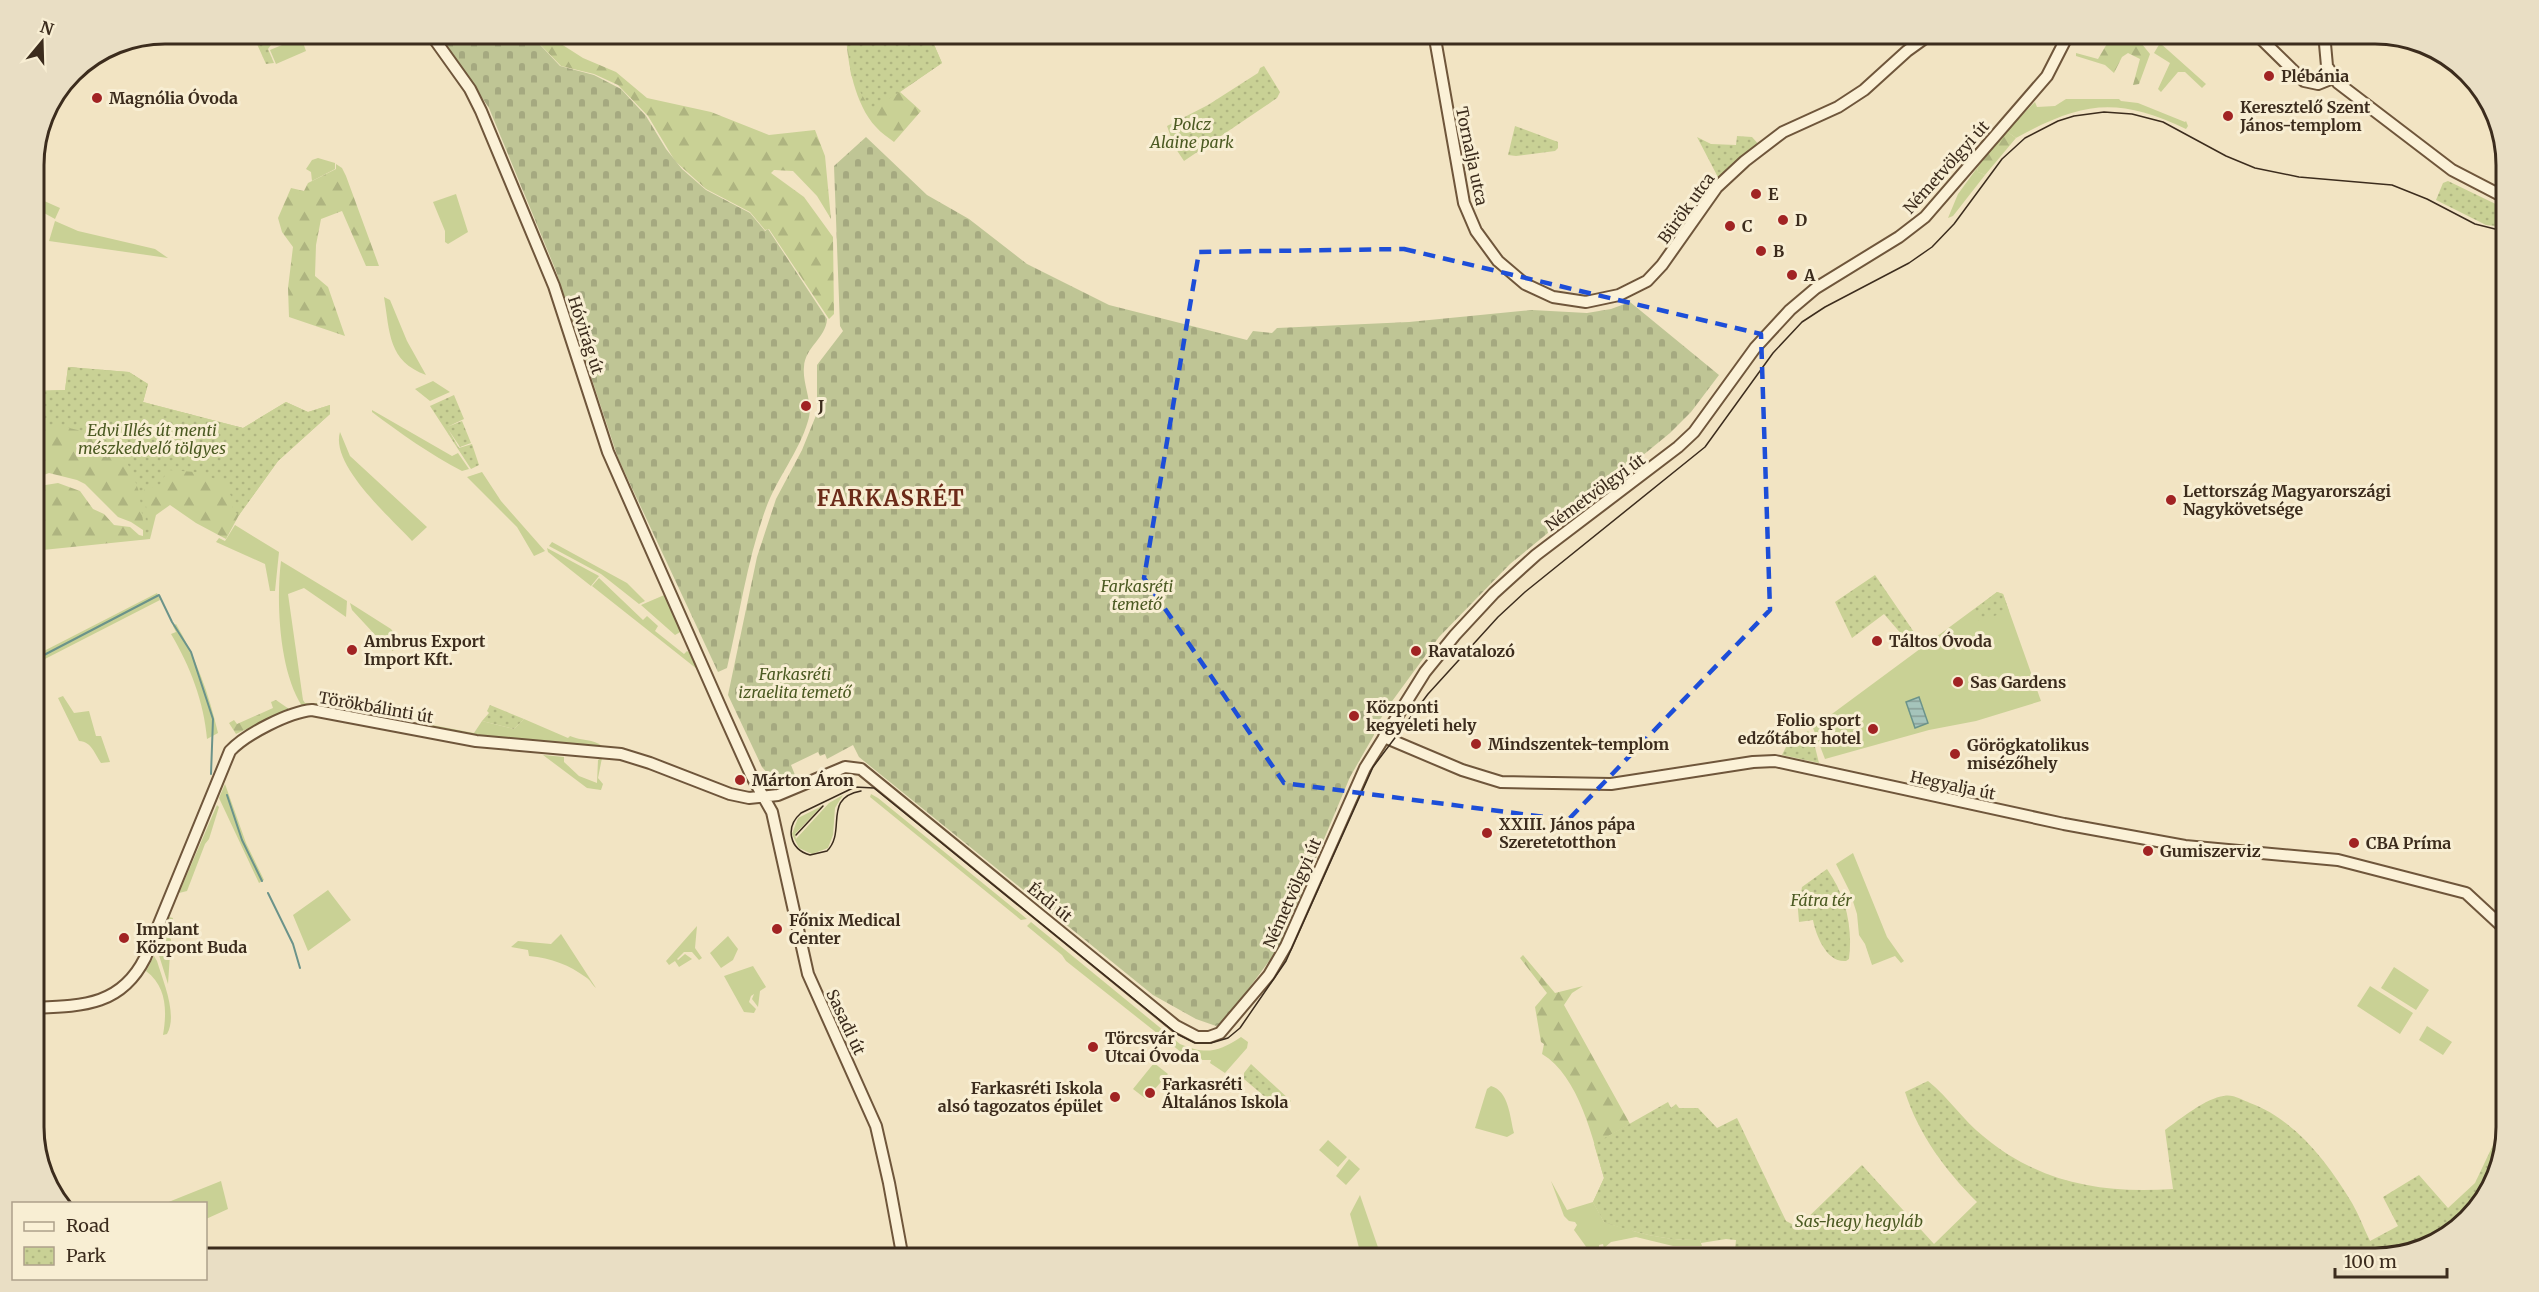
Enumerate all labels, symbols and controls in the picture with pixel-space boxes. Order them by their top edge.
north arrow [12,12,72,72]
text: N [38,16,56,39]
place label: Plébánia [2281,66,2349,86]
marker: Plébánia [2262,69,2276,83]
place label: Magnólia Óvoda [109,88,238,108]
marker: Magnólia Óvoda [90,91,104,105]
place label: Keresztelő Szent János-templom [2239,97,2371,135]
street label: Tornalja utca [1452,105,1492,208]
marker: Keresztelő Szent János-templom [2221,109,2235,123]
park label: Polcz Alaine park [1148,114,1234,152]
street label: Németvölgyi út [1899,116,1994,218]
street label: Bürök utca [1654,168,1719,247]
place label: E [1768,184,1779,204]
marker: E [1749,187,1763,201]
place label: D [1795,210,1807,230]
marker: D [1776,213,1790,227]
place label: C [1742,216,1753,236]
marker: C [1723,219,1737,233]
place label: B [1773,241,1784,261]
marker: B [1754,244,1768,258]
place label: A [1803,265,1816,285]
marker: A [1785,268,1799,282]
street label: Hóvirág út [564,293,608,377]
place label: J [817,396,824,416]
marker: J [799,399,813,413]
park label: Edvi Illés út menti mészkedvelő tölgyes [78,420,226,458]
street label: Németvölgyi út [1541,449,1649,535]
place label: Lettország Magyarországi Nagykövetsége [2183,481,2392,519]
district label: FARKASRÉT [817,483,965,512]
marker: Lettország Magyarországi Nagykövetsége [2164,493,2178,507]
park label: Farkasréti temető [1100,576,1173,614]
place label: Ambrus Export Import Kft. [363,631,486,669]
place label: Táltos Óvoda [1889,631,1992,651]
marker: Táltos Óvoda [1870,634,1884,648]
place label: Ravatalozó [1428,641,1515,661]
marker: Ambrus Export Import Kft. [345,643,359,657]
marker: Ravatalozó [1409,644,1423,658]
park label: Farkasréti izraelita temető [738,664,853,702]
place label: Sas Gardens [1970,672,2066,692]
marker: Sas Gardens [1951,675,1965,689]
street label: Törökbálinti út [317,687,436,727]
place label: Központi kegyeleti hely [1366,697,1477,735]
marker: Központi kegyeleti hely [1347,709,1361,723]
place label: Folio sport edzőtábor hotel [1738,710,1862,748]
marker: Folio sport edzőtábor hotel [1866,722,1880,736]
place label: Mindszentek-templom [1488,734,1669,754]
place label: Görögkatolikus misézőhely [1967,735,2089,773]
marker: Mindszentek-templom [1469,737,1483,751]
marker: Görögkatolikus misézőhely [1948,747,1962,761]
street label: Hegyalja út [1908,766,1998,804]
place label: Márton Áron [752,770,854,790]
marker: Márton Áron [733,773,747,787]
place label: XXIII. János pápa Szeretetotthon [1499,814,1635,852]
marker: XXIII. János pápa Szeretetotthon [1480,826,1494,840]
place label: CBA Príma [2366,833,2451,853]
street label: Németvölgyi út [1259,834,1326,951]
marker: CBA Príma [2347,836,2361,850]
place label: Gumiszerviz [2160,841,2261,861]
marker: Gumiszerviz [2141,844,2155,858]
street label: Érdi út [1024,878,1077,926]
park label: Fátra tér [1789,890,1852,910]
place label: Főnix Medical Center [789,910,901,948]
place label: Implant Központ Buda [136,919,247,957]
marker: Főnix Medical Center [770,922,784,936]
marker: Implant Központ Buda [117,931,131,945]
street label: Sasadi út [822,986,870,1059]
place label: Törcsvár Utcai Óvoda [1105,1028,1199,1066]
marker: Törcsvár Utcai Óvoda [1086,1040,1100,1054]
place label: Farkasréti Általános Iskola [1161,1074,1288,1112]
place label: Farkasréti Iskola alsó tagozatos épület [938,1078,1104,1116]
marker: Farkasréti Általános Iskola [1143,1086,1157,1100]
marker: Farkasréti Iskola alsó tagozatos épület [1108,1090,1122,1104]
legend [12,1202,207,1280]
park label: Sas-hegy hegyláb [1795,1211,1923,1231]
text: Road [66,1214,110,1237]
scale bar [2335,1241,2448,1279]
text: Park [66,1244,107,1267]
text: 100 m [2344,1250,2397,1273]

